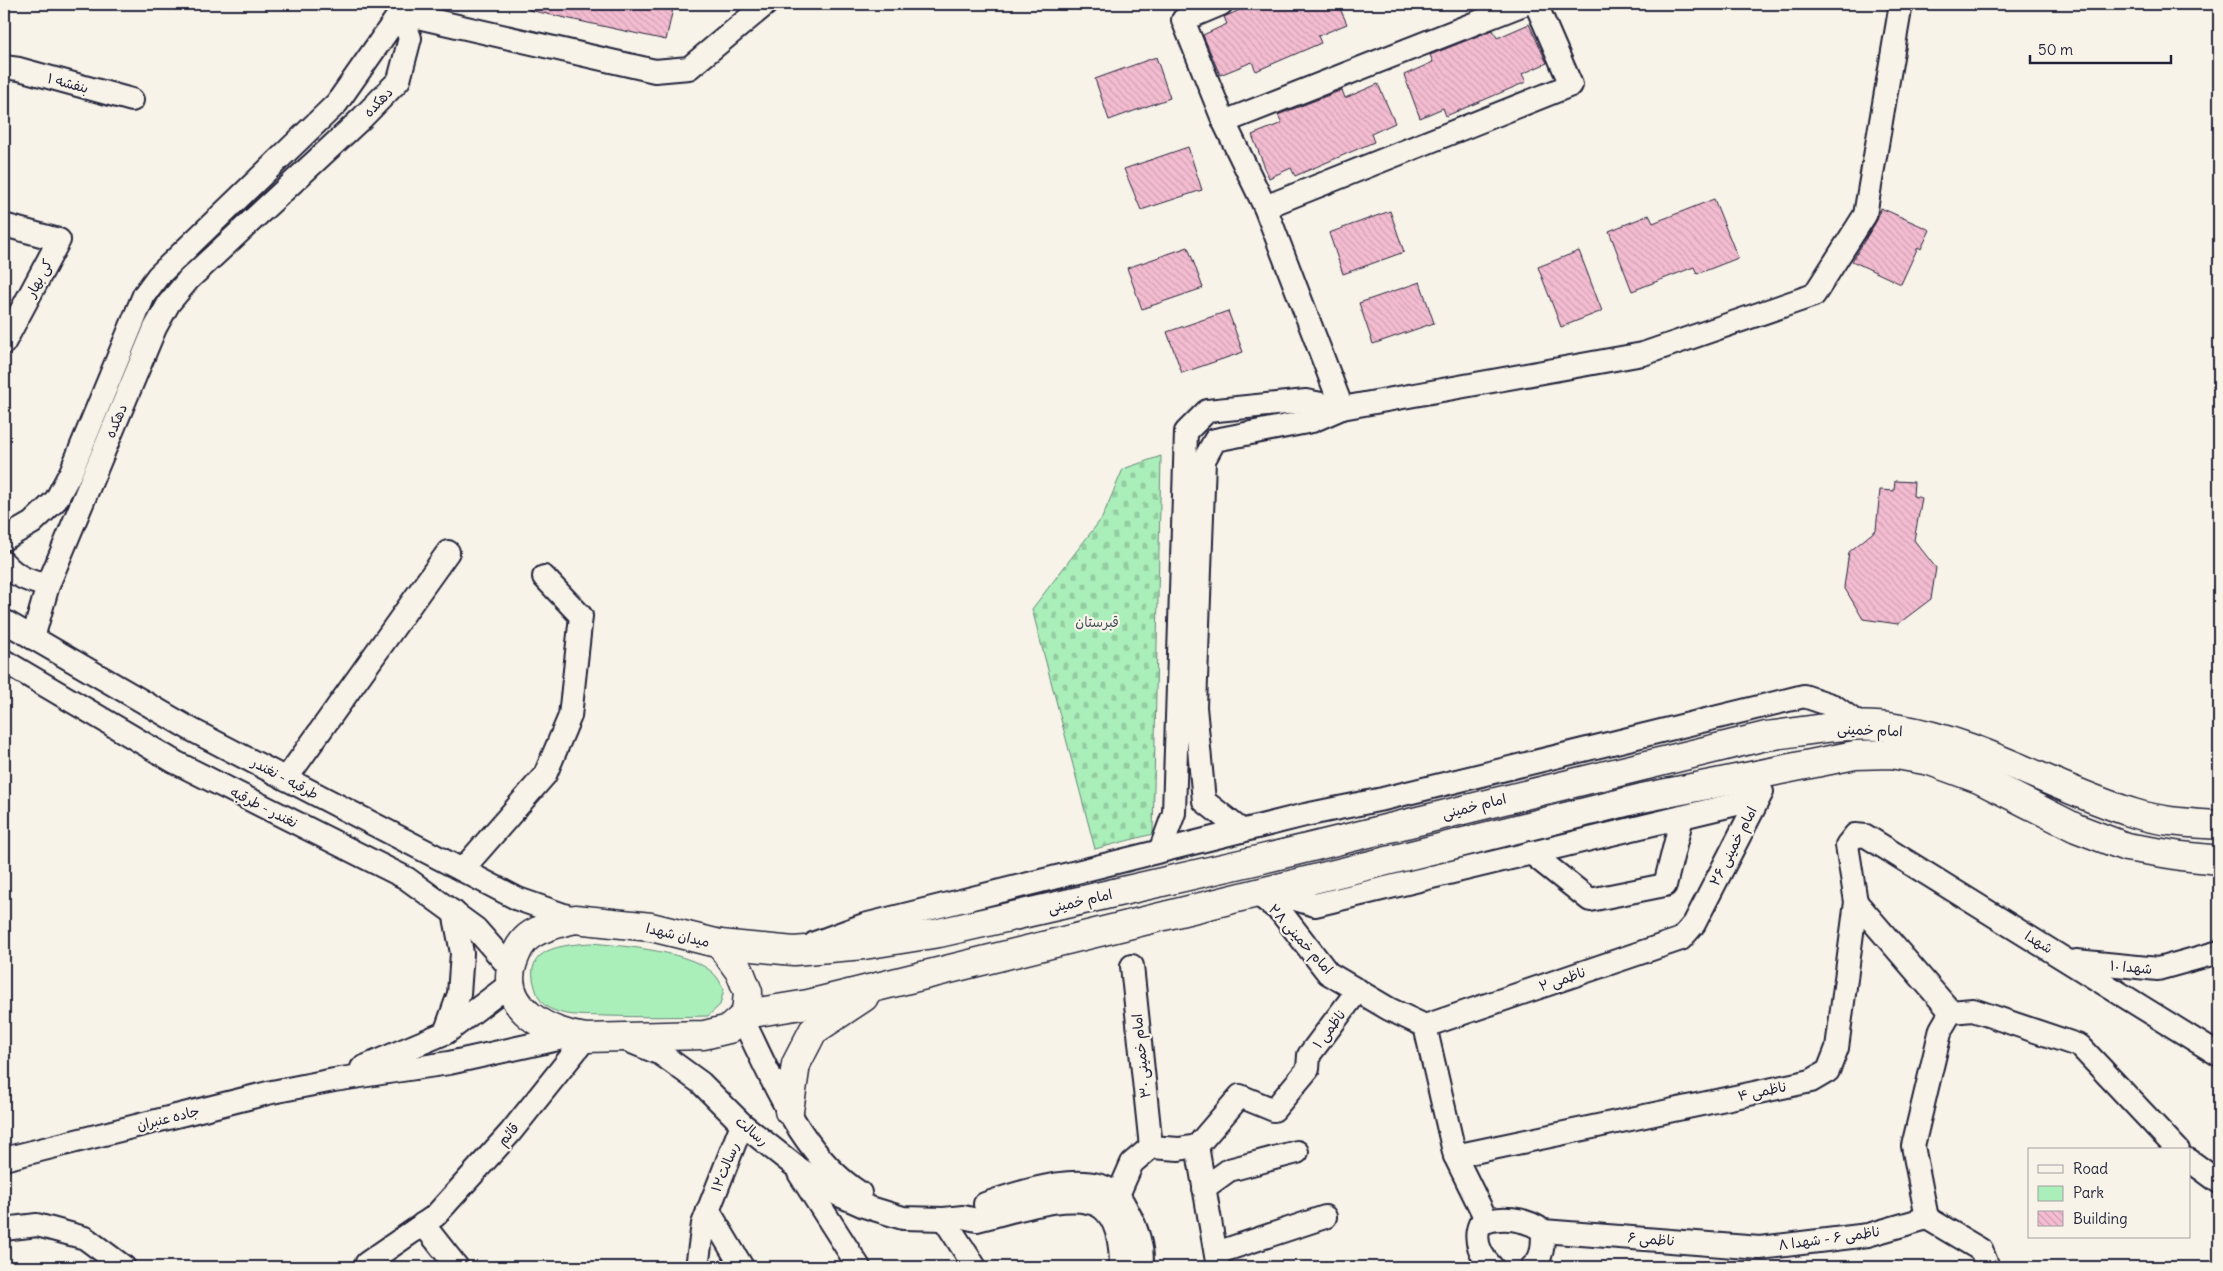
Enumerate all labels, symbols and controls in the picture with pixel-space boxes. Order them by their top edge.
scale bar [2030,32,2172,64]
text: 50 m [2038,40,2073,59]
street label: بنفشه ۱ [45,69,91,97]
street label: دهکده [359,83,397,121]
street label: کی بهار [21,256,56,301]
street label: دهکده [101,401,131,441]
park label: قبرستان [1075,613,1119,631]
street label: امام خمینی [1837,720,1903,742]
street label: طرقبه - نغندر [247,752,322,803]
street label: نغندر - طرقبه [227,782,301,832]
street label: امام خمینی [1440,789,1508,825]
street label: امام خمینی ۲۶ [1705,803,1762,890]
street label: امام خمینی [1046,885,1114,919]
street label: امام خمینی ۲۸ [1263,900,1337,979]
street label: میدان شهدا [644,919,712,951]
street label: شهدا [2022,927,2056,957]
street label: شهدا ۱۰ [2109,956,2153,978]
street label: ناظمی ۲ [1536,963,1588,995]
street label: ناظمی ۱ [1309,1006,1349,1052]
street label: امام خمینی ۳۰ [1128,1013,1156,1099]
street label: ناظمی ۴ [1736,1077,1788,1105]
street label: جاده عنبران [135,1102,201,1134]
street label: رسالت [732,1112,772,1150]
street label: قائم [493,1119,524,1150]
street label: رسالت۱۲ [707,1139,743,1195]
legend [2028,1148,2190,1238]
text: Road [2073,1159,2108,1178]
text: Park [2073,1183,2104,1202]
text: Building [2073,1209,2128,1228]
street label: ناظمی ۶ - شهدا ۸ [1777,1222,1881,1254]
street label: ناظمی ۶ [1627,1228,1675,1250]

